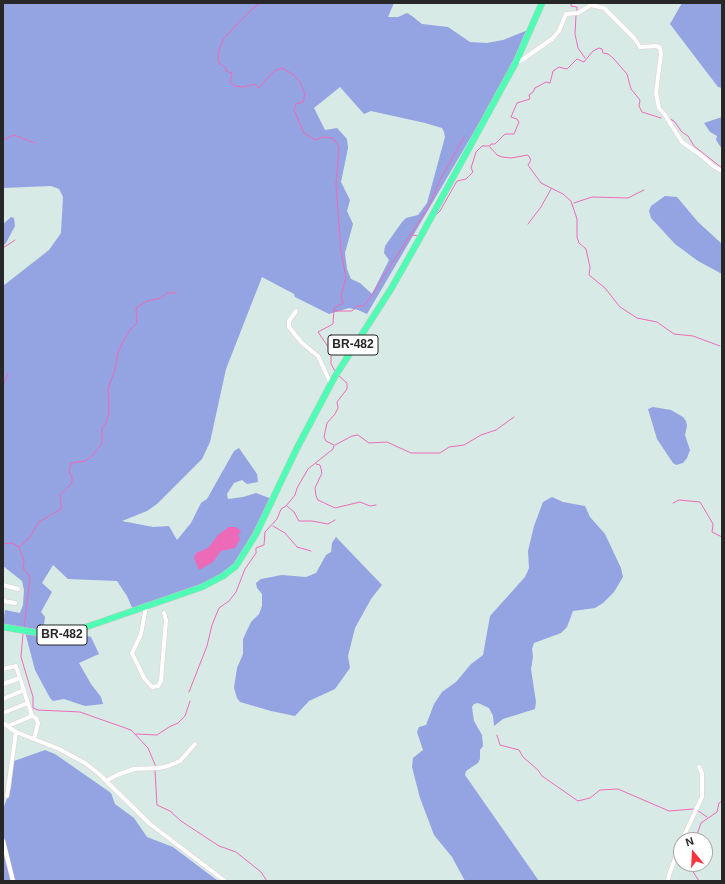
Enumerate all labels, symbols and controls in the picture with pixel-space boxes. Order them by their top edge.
road number: BR-482 [328,335,378,355]
road number: BR-482 [37,625,87,645]
north arrow [673,832,713,872]
text: N [684,835,695,848]

